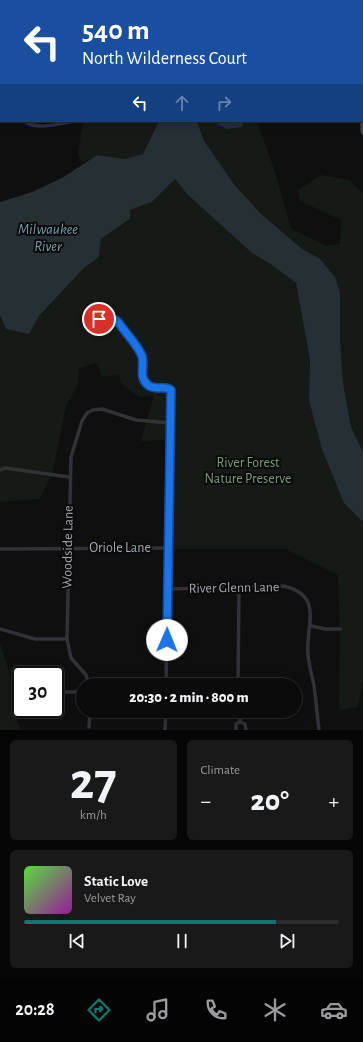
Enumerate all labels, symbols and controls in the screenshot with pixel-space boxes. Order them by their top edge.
icon: left [16,16,68,68]
text: 540 m [82,17,150,45]
text: North Wilderness Court [82,50,247,68]
icon: left [129,92,151,114]
icon: ahead [171,92,193,114]
icon: right [213,92,235,114]
water label: Milwaukee River [18,222,78,254]
pin [82,302,116,336]
icon: arrive [88,308,110,330]
park label: River Forest Nature Preserve [204,456,292,486]
street label: Woodside Lane [60,505,76,589]
street label: Oriole Lane [89,541,151,555]
street label: River Glenn Lane [188,580,280,596]
position arrow [146,619,188,661]
speed limit sign: 30 [12,666,64,718]
text: 20:30 · 2 min · 800 m [129,690,249,705]
text: 27 [70,756,117,808]
text: Climate [201,764,240,777]
text: 20° [250,786,289,816]
text: − [201,790,211,812]
text: + [328,790,339,812]
text: km/h [80,809,107,822]
text: Static Love [84,874,148,889]
text: Velvet Ray [84,892,136,905]
icon: previous [66,930,88,952]
icon: pause [171,930,193,952]
icon: next [276,930,298,952]
icon: directions [85,996,113,1024]
icon: music [144,996,172,1024]
icon: phone [202,996,230,1024]
icon: climate [261,996,289,1024]
icon: car [320,996,348,1024]
text: 20:28 [15,1001,55,1019]

